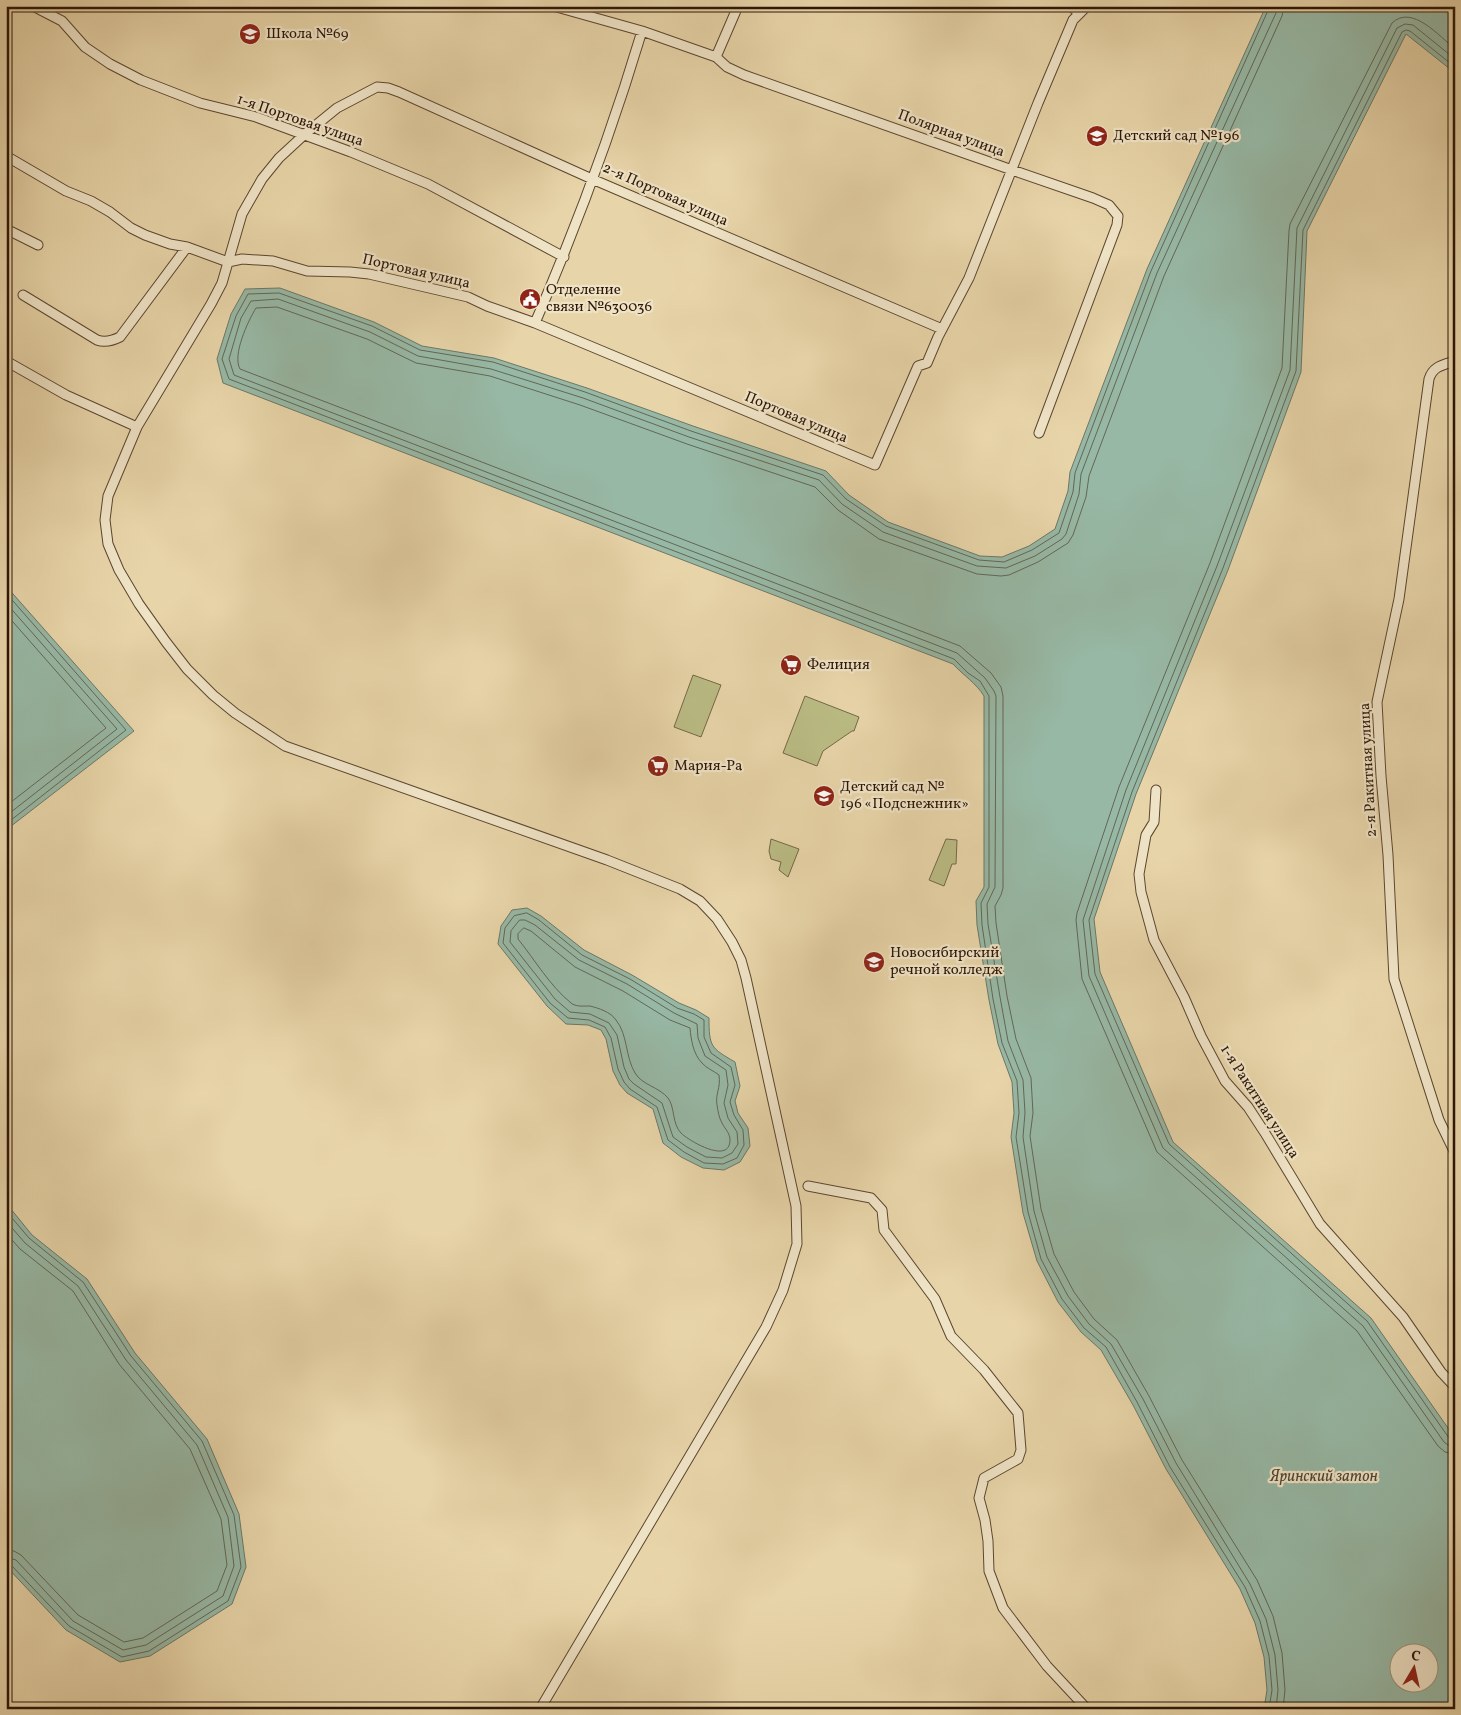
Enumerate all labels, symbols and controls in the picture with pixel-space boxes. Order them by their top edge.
school or university icon: Школа №69 [238,22,262,46]
place label: Школа №69 [266,24,349,45]
street label: 1-я Портовая улица [234,89,366,153]
street label: Полярная улица [895,105,1007,163]
school or university icon: Детский сад №196 [1085,124,1109,148]
place label: Детский сад №196 [1113,126,1239,147]
street label: 2-я Портовая улица [599,158,731,232]
street label: Портовая улица [360,249,472,295]
place label: Отделение связи №630036 [546,280,652,318]
public building icon: Отделение связи №630036 [518,287,542,311]
street label: Портовая улица [741,387,851,449]
supermarket icon: Фелиция [779,653,803,677]
place label: Фелиция [807,655,870,676]
street label: 2-я Ракитная улица [1355,702,1383,838]
supermarket icon: Мария-Ра [646,754,670,778]
place label: Мария-Ра [674,756,743,777]
place label: Детский сад № 196 «Подснежник» [840,777,969,815]
school or university icon: Детский сад № 196 «Подснежник» [812,784,836,808]
place label: Новосибирский речной колледж [890,943,1003,981]
school or university icon: Новосибирский речной колледж [862,950,886,974]
street label: 1-я Ракитная улица [1214,1041,1304,1163]
water label: Яринский затон [1269,1466,1378,1488]
north arrow [1388,1642,1438,1692]
text: С [1410,1647,1422,1667]

